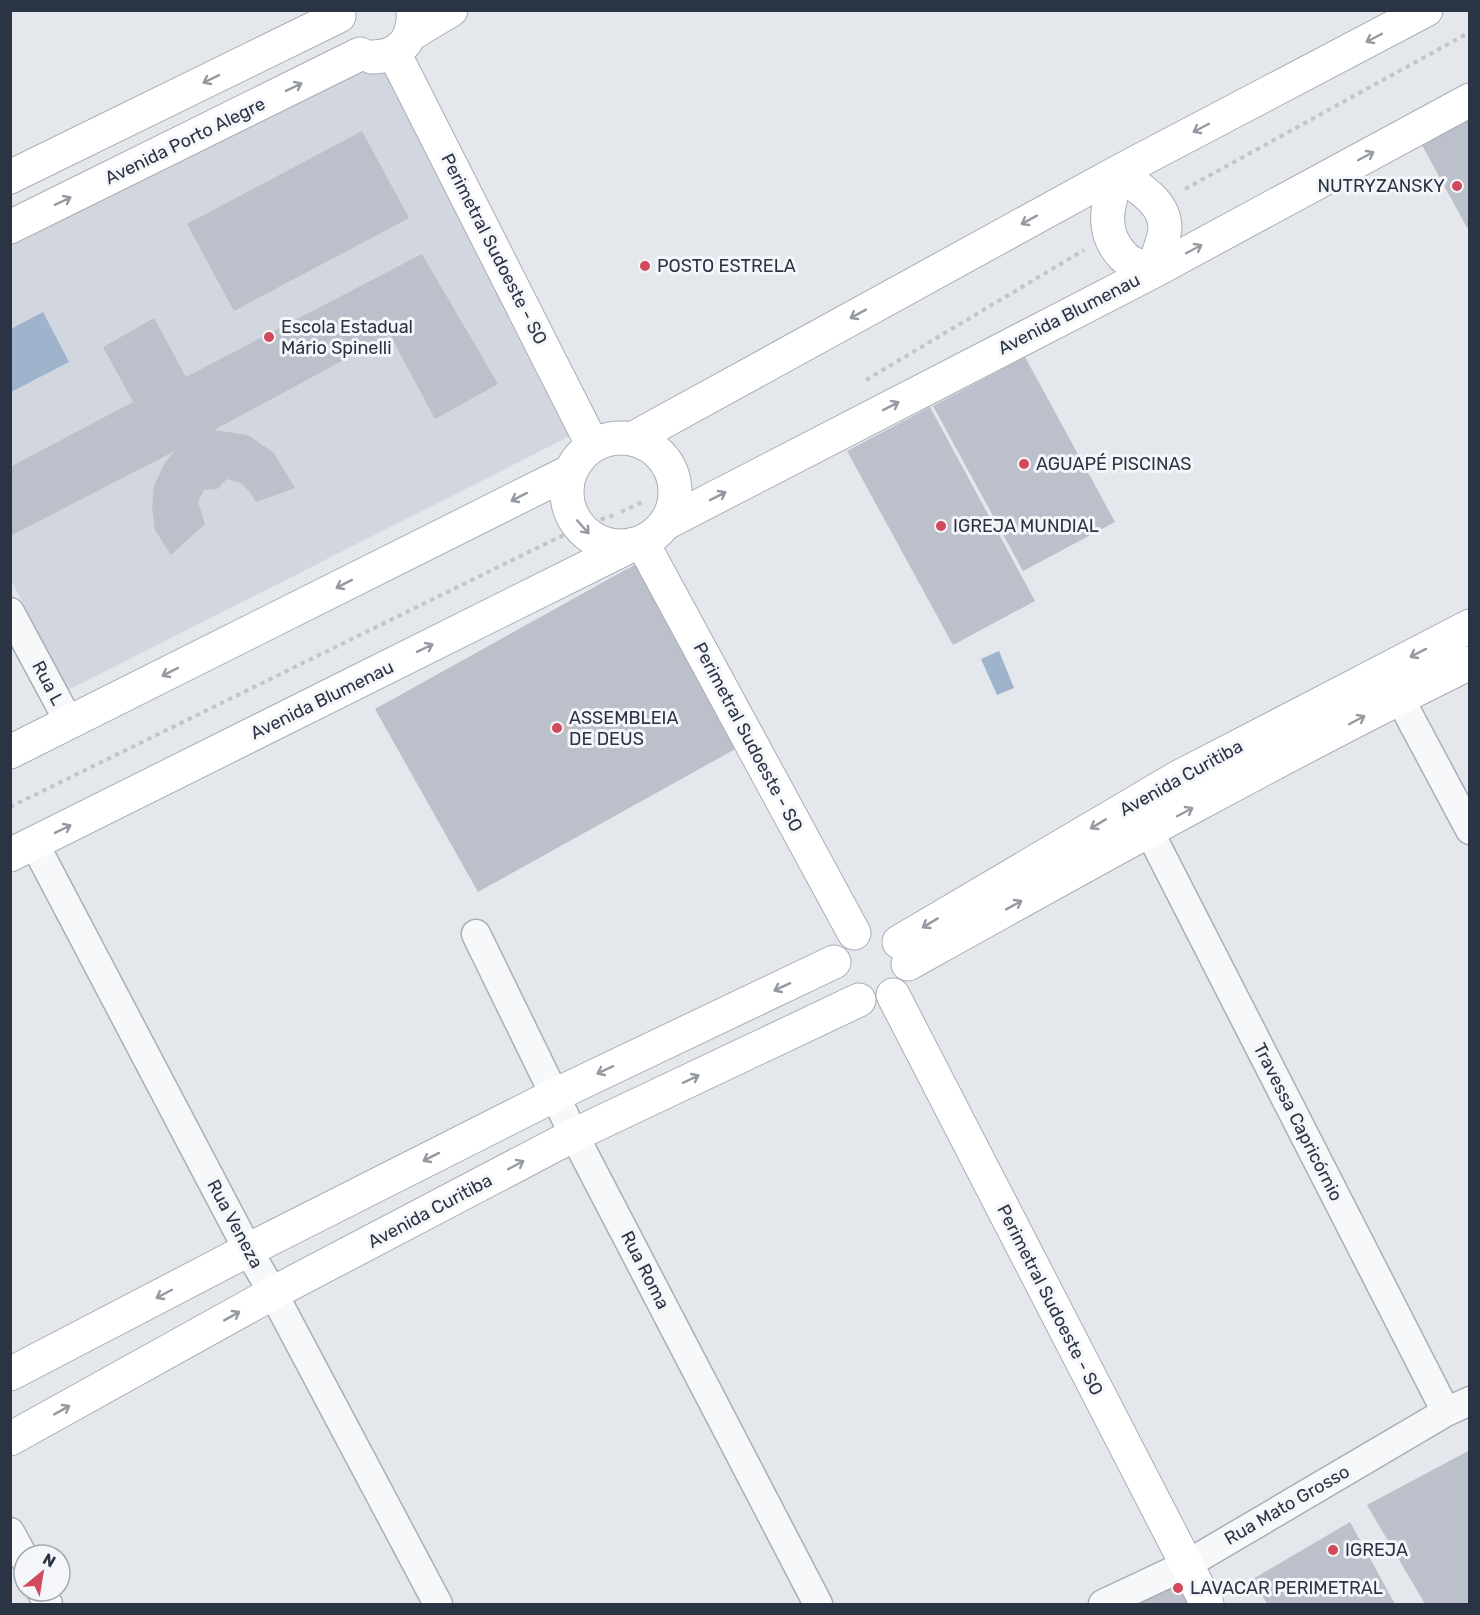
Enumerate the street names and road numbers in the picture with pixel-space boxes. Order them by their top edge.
street label: Avenida Porto Alegre [101,93,269,189]
street label: Perimetral Sudoeste - SO [436,150,552,348]
street label: Avenida Blumenau [994,269,1144,359]
street label: Perimetral Sudoeste - SO [689,638,807,836]
street label: Avenida Blumenau [247,656,397,744]
street label: Rua L [27,657,69,709]
street label: Avenida Curitiba [1115,735,1247,821]
street label: Travessa Capricórnio [1249,1039,1347,1205]
street label: Avenida Curitiba [364,1169,496,1253]
street label: Rua Veneza [202,1176,268,1272]
street label: Perimetral Sudoeste - SO [992,1201,1108,1399]
street label: Rua Roma [616,1227,674,1313]
street label: Rua Mato Grosso [1221,1460,1353,1550]

